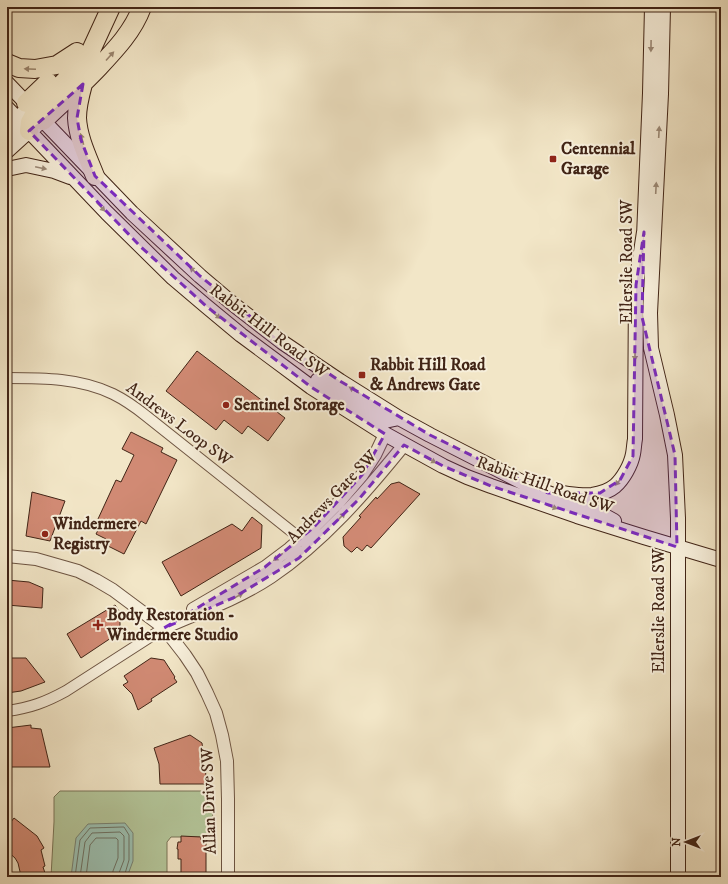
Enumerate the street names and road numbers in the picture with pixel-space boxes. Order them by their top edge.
street label: Ellerslie Road SW [616,199,638,324]
street label: Rabbit Hill Road SW [205,279,333,383]
street label: Andrews Loop SW [122,377,237,471]
street label: Andrews Gate SW [282,445,382,548]
street label: Rabbit Hill Road SW [473,451,617,519]
street label: Ellerslie Road SW [648,548,670,673]
street label: Allan Drive SW [196,747,222,855]

